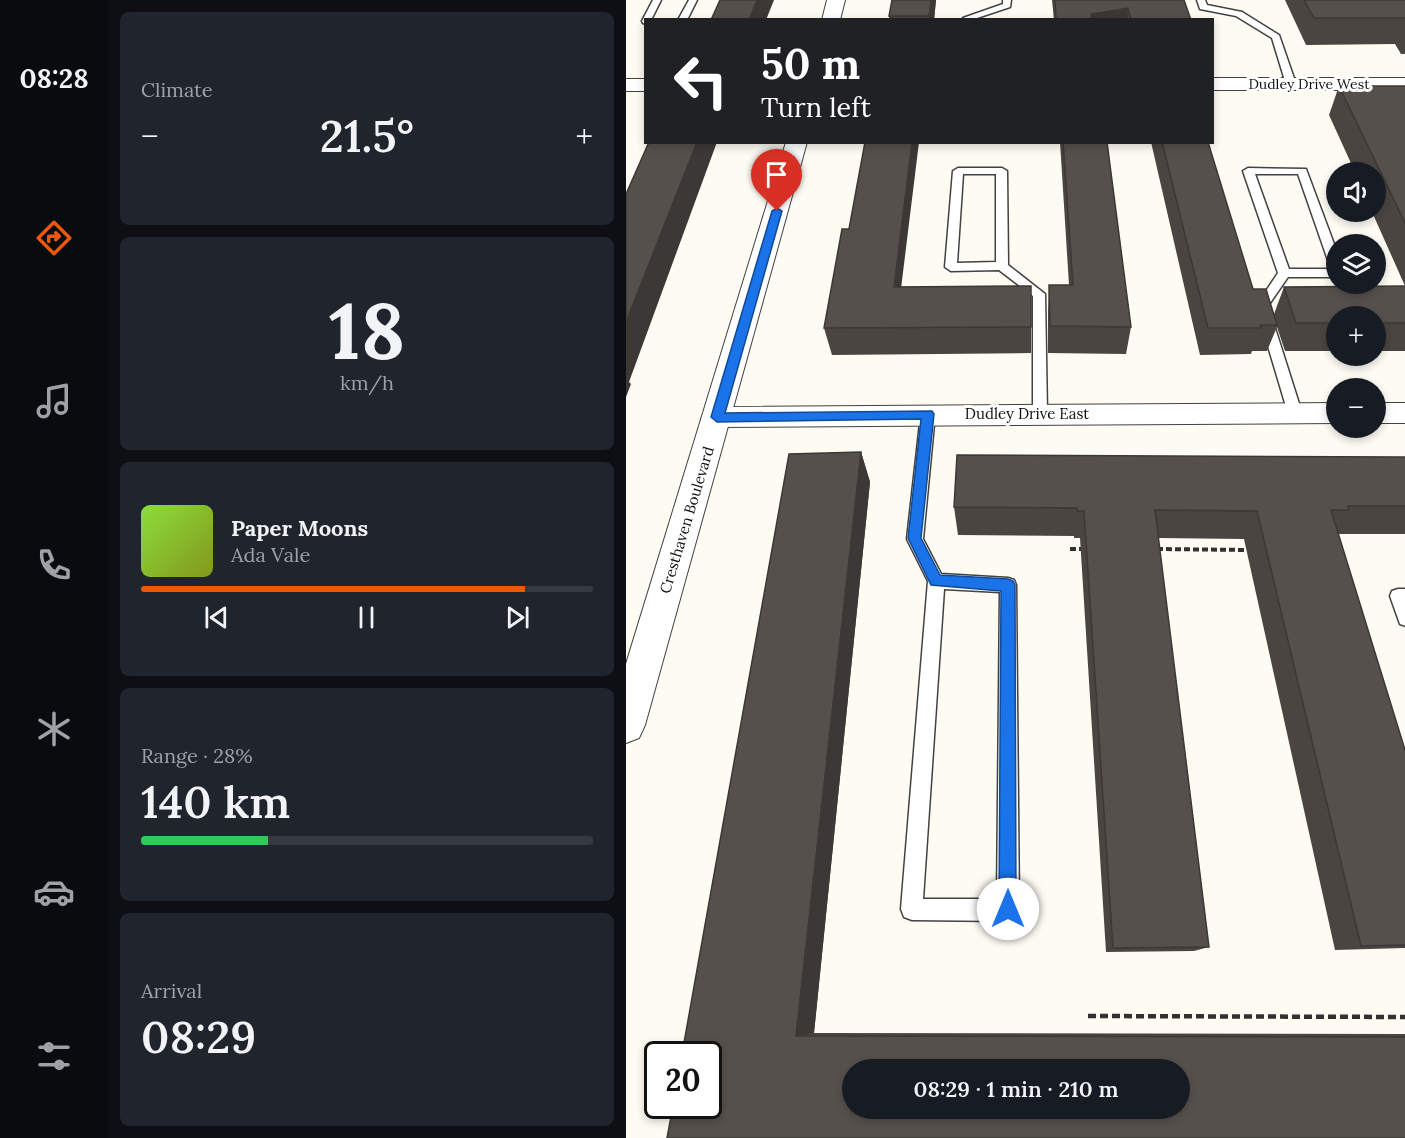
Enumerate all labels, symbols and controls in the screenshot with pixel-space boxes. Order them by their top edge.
text: 50 m [761,37,860,91]
icon: left [662,42,740,120]
text: 08:28 [19,61,89,95]
street label: Dudley Drive West [1248,75,1370,93]
text: Climate [141,77,213,102]
text: Turn left [761,90,871,124]
text: 21.5° [320,107,414,164]
text: − [141,115,159,157]
text: + [576,115,593,157]
pin [751,149,802,211]
icon: arrive [760,158,793,191]
map controls [1326,162,1386,438]
button: sound [1326,162,1386,222]
icon: directions [33,217,75,259]
button: layers [1326,234,1386,294]
text: 18 [329,281,405,380]
button: + [1326,306,1386,366]
text: km/h [340,370,394,395]
button: − [1326,378,1386,438]
icon: music [33,380,75,422]
street label: Dudley Drive East [965,404,1089,423]
street label: Cresthaven Boulevard [655,444,718,596]
text: Paper Moons [231,514,368,542]
text: Ada Vale [231,542,310,567]
icon: phone [33,544,75,586]
icon: previous [200,601,233,634]
icon: pause [350,601,383,634]
icon: next [501,601,534,634]
icon: climate [33,708,75,750]
text: Range · 28% [141,743,253,768]
text: 140 km [141,773,290,830]
icon: car [33,871,75,913]
position arrow [976,877,1040,941]
text: Arrival [141,978,202,1003]
text: 08:29 [141,1008,256,1065]
icon: filters [33,1035,75,1077]
speed limit sign: 20 [644,1041,722,1119]
text: 08:29 · 1 min · 210 m [914,1075,1119,1103]

